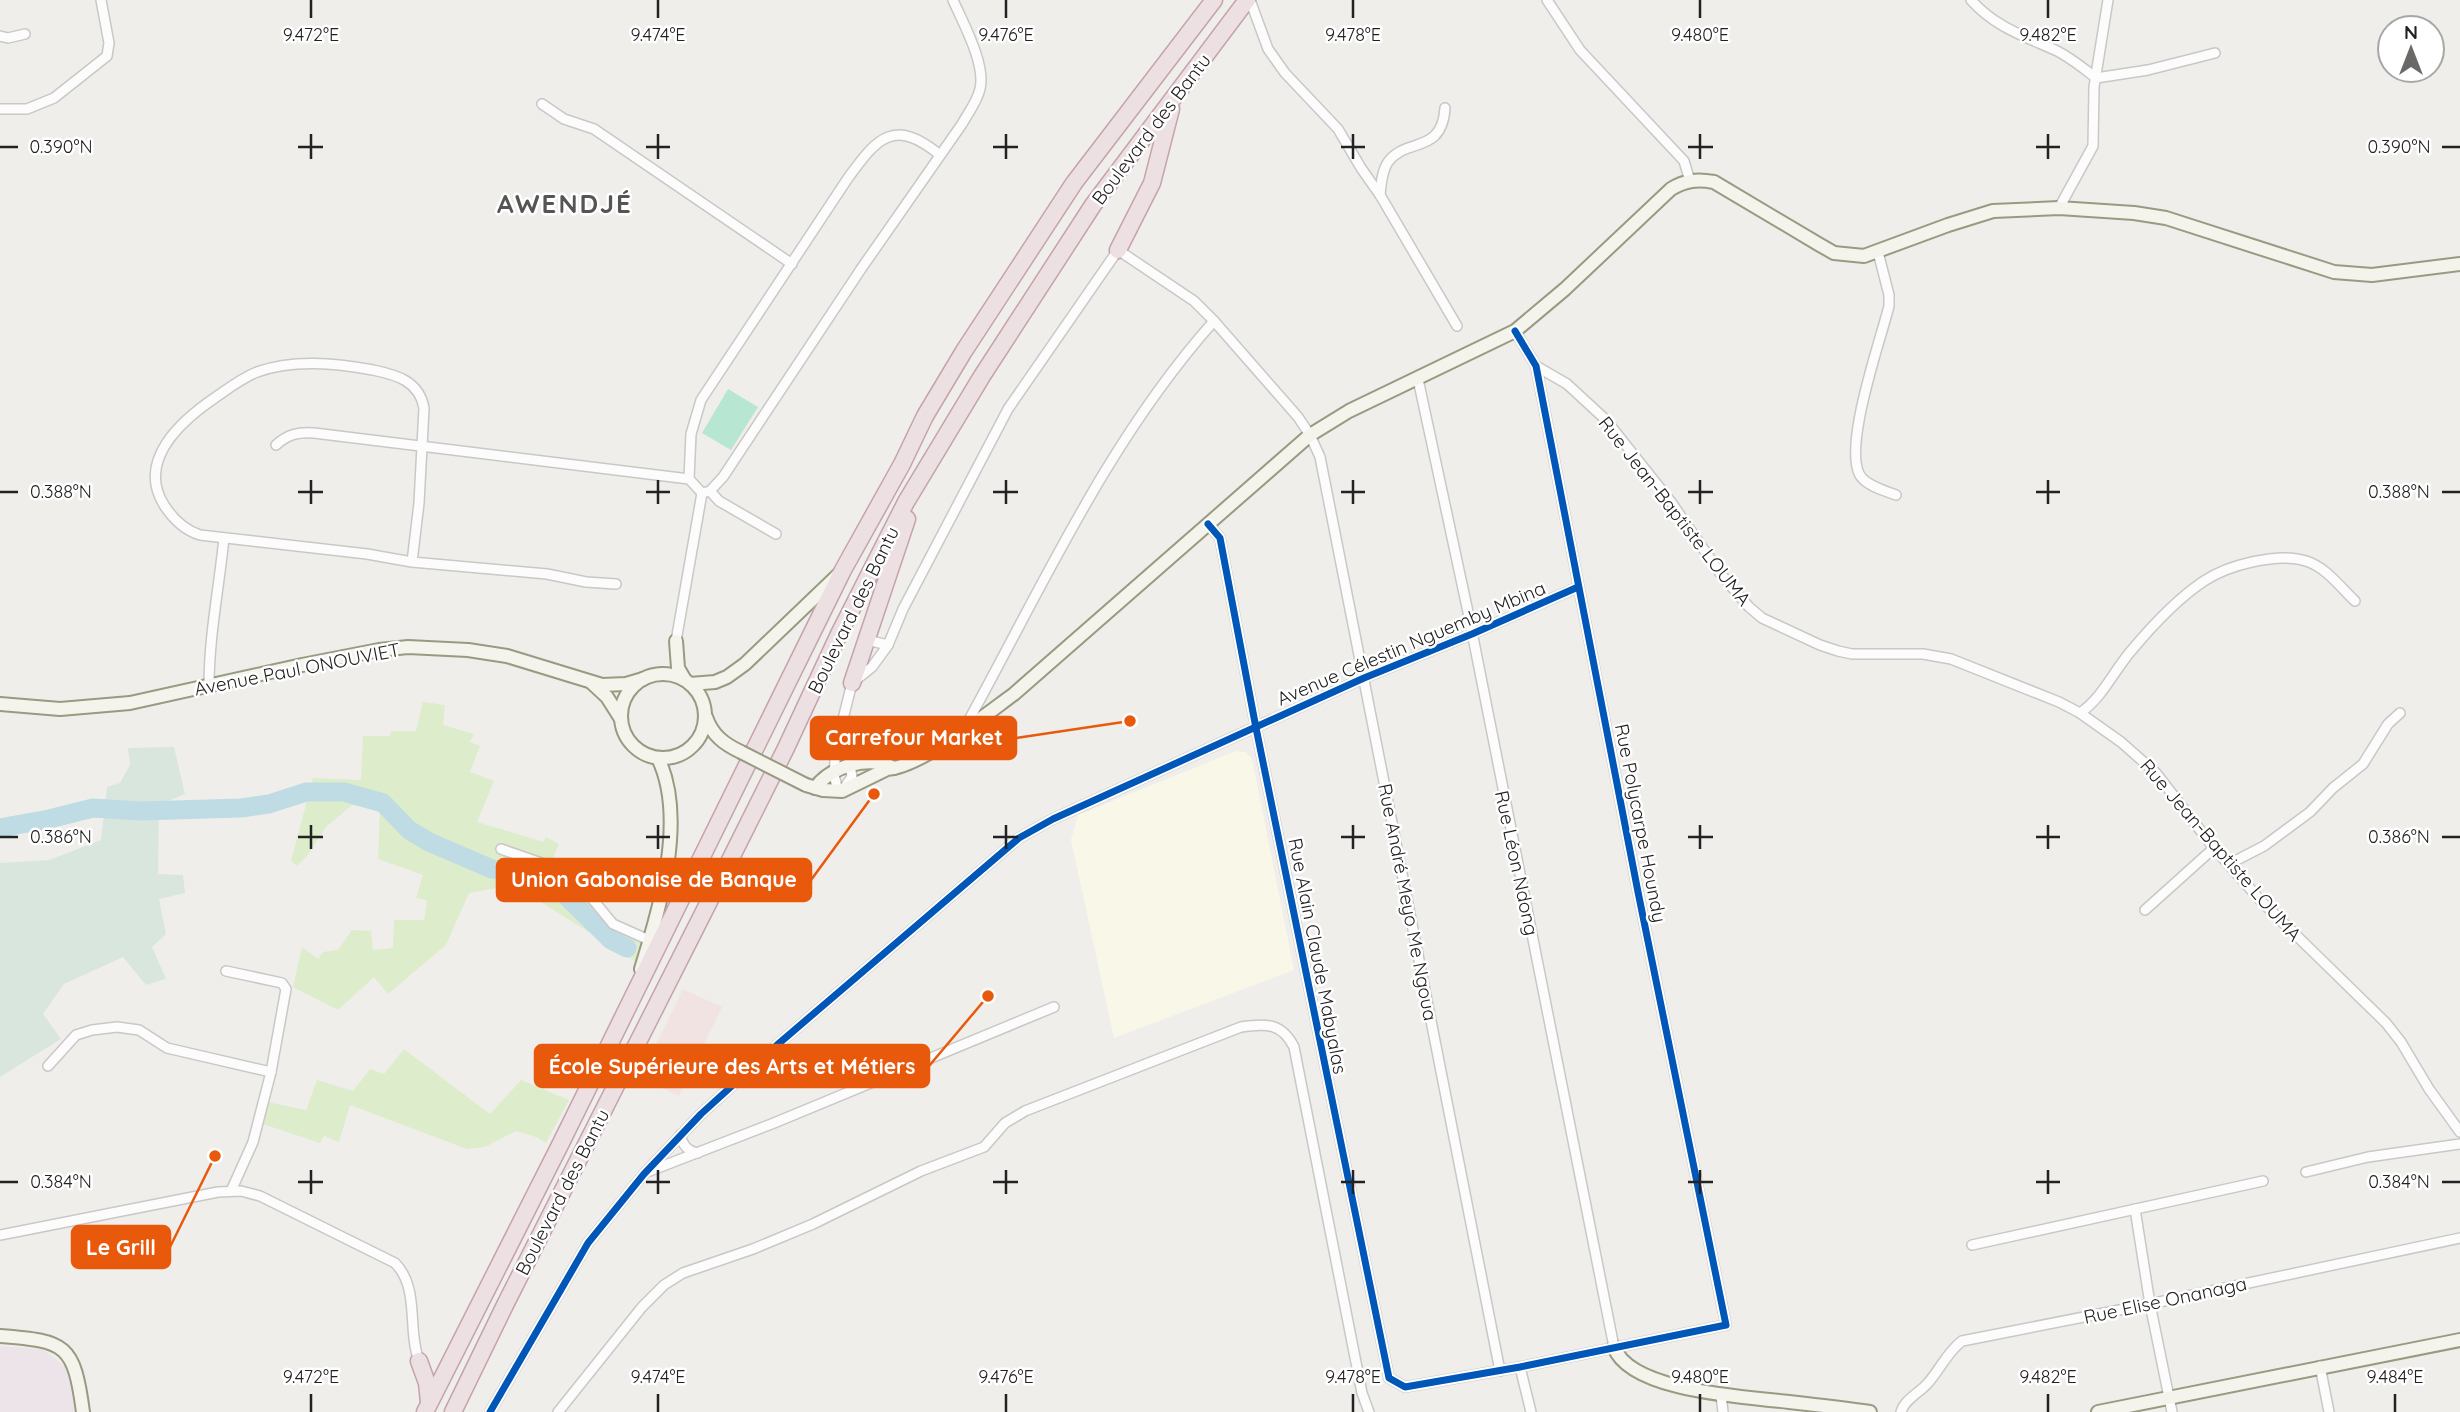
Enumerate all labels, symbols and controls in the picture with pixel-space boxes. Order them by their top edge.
north arrow [2376,14,2446,84]
text: N [2404,20,2418,44]
text: 9.472°E [283,23,339,46]
text: 9.474°E [630,23,686,46]
text: 9.476°E [978,23,1034,46]
text: 9.478°E [1325,23,1381,46]
text: 9.480°E [1671,23,1729,46]
text: 9.482°E [2019,23,2077,46]
street label: Boulevard des Bantu [1086,49,1216,209]
text: 0.390°N [29,135,93,158]
text: 0.390°N [2367,135,2431,158]
district label: AWENDJÉ [497,187,633,220]
street label: Rue Jean-Baptiste LOUMA [1594,411,1756,611]
text: 0.388°N [30,480,92,503]
text: 0.388°N [2368,480,2430,503]
street label: Boulevard des Bantu [802,522,904,698]
street label: Avenue Célestin Nguemby Mbina [1273,575,1549,711]
street label: Avenue Paul ONOUVIET [192,637,402,701]
callout: Carrefour Market [811,717,1016,759]
street label: Rue Polycarpe Houndy [1610,722,1672,924]
text: Carrefour Market [825,724,1003,750]
street label: Rue Jean-Baptiste LOUMA [2135,754,2307,946]
street label: Rue André Meyo Me Ngoua [1373,781,1443,1023]
street label: Rue Léon Ndong [1490,788,1544,938]
text: 0.386°N [30,825,92,848]
text: 0.386°N [2368,825,2430,848]
street label: Rue Alain Claude Mabyalas [1283,836,1353,1076]
callout: Union Gabonaise de Banque [497,859,811,901]
text: Union Gabonaise de Banque [511,866,797,892]
callout: École Supérieure des Arts et Métiers [535,1045,929,1087]
text: École Supérieure des Arts et Métiers [549,1053,915,1079]
street label: Boulevard des Bantu [510,1105,614,1279]
text: 0.384°N [30,1170,92,1193]
text: 0.384°N [2368,1170,2430,1193]
callout: Le Grill [72,1226,170,1268]
text: Le Grill [86,1234,156,1260]
street label: Rue Elise Onanaga [2081,1271,2249,1329]
text: 9.472°E [283,1365,339,1388]
text: 9.474°E [630,1365,686,1388]
text: 9.476°E [978,1365,1034,1388]
text: 9.478°E [1325,1365,1381,1388]
text: 9.480°E [1671,1365,1729,1388]
text: 9.482°E [2019,1365,2077,1388]
text: 9.484°E [2367,1365,2423,1388]

